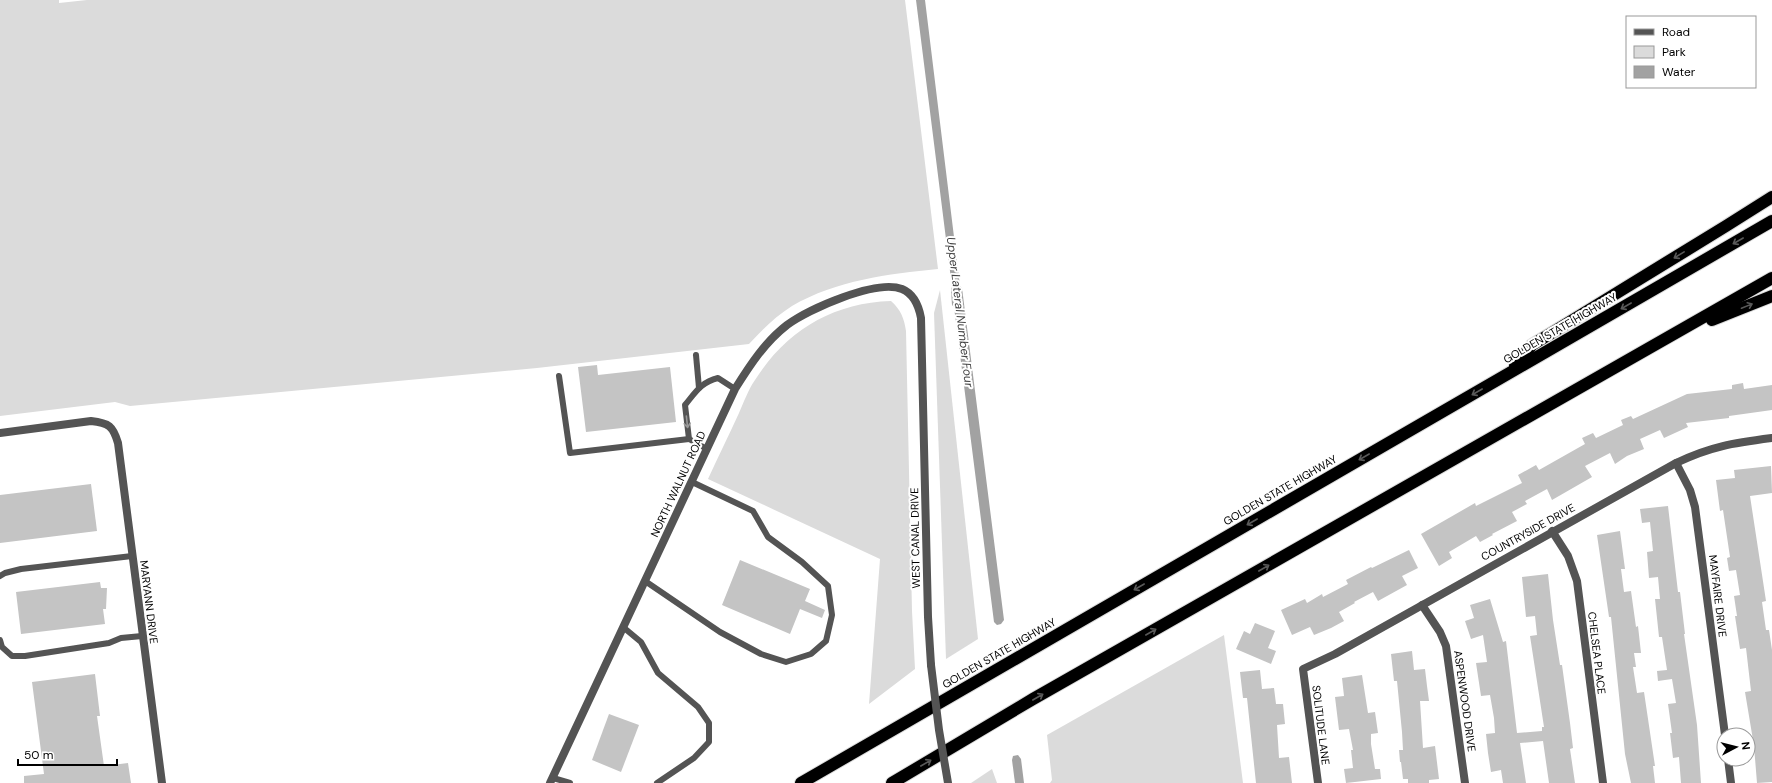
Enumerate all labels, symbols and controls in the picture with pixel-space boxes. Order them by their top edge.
legend [1626,16,1756,88]
text: Road [1662,24,1690,40]
text: Park [1662,44,1686,60]
text: Water [1662,64,1696,80]
water label: Upper Lateral Number Four [943,236,977,389]
one-way arrow [1732,237,1744,245]
one-way arrow [1673,252,1685,260]
street label: GOLDEN STATE HIGHWAY [1501,289,1620,366]
one-way arrow [1620,302,1632,310]
one-way arrow [1740,302,1752,310]
one-way arrow [1471,388,1483,396]
one-way arrow [683,415,691,428]
street label: NORTH WALNUT ROAD [647,428,709,539]
street label: GOLDEN STATE HIGHWAY [1221,451,1340,528]
one-way arrow [1358,453,1370,461]
street label: WEST CANAL DRIVE [907,487,923,589]
street label: COUNTRYSIDE DRIVE [1478,500,1578,564]
one-way arrow [1246,518,1258,526]
street label: MAYFAIRE DRIVE [1706,554,1730,638]
street label: MARYANN DRIVE [137,559,161,645]
one-way arrow [1258,564,1270,572]
one-way arrow [1133,583,1145,591]
street label: CHELSEA PLACE [1585,611,1609,695]
street label: GOLDEN STATE HIGHWAY [940,614,1059,691]
one-way arrow [1145,628,1157,636]
street label: ASPENWOOD DRIVE [1451,650,1479,752]
street label: SOLITUDE LANE [1309,684,1333,766]
one-way arrow [1032,692,1044,700]
north arrow [1716,727,1756,767]
scale bar [18,741,117,767]
text: N [1738,741,1753,751]
text: 50 m [24,747,53,763]
one-way arrow [920,759,932,767]

